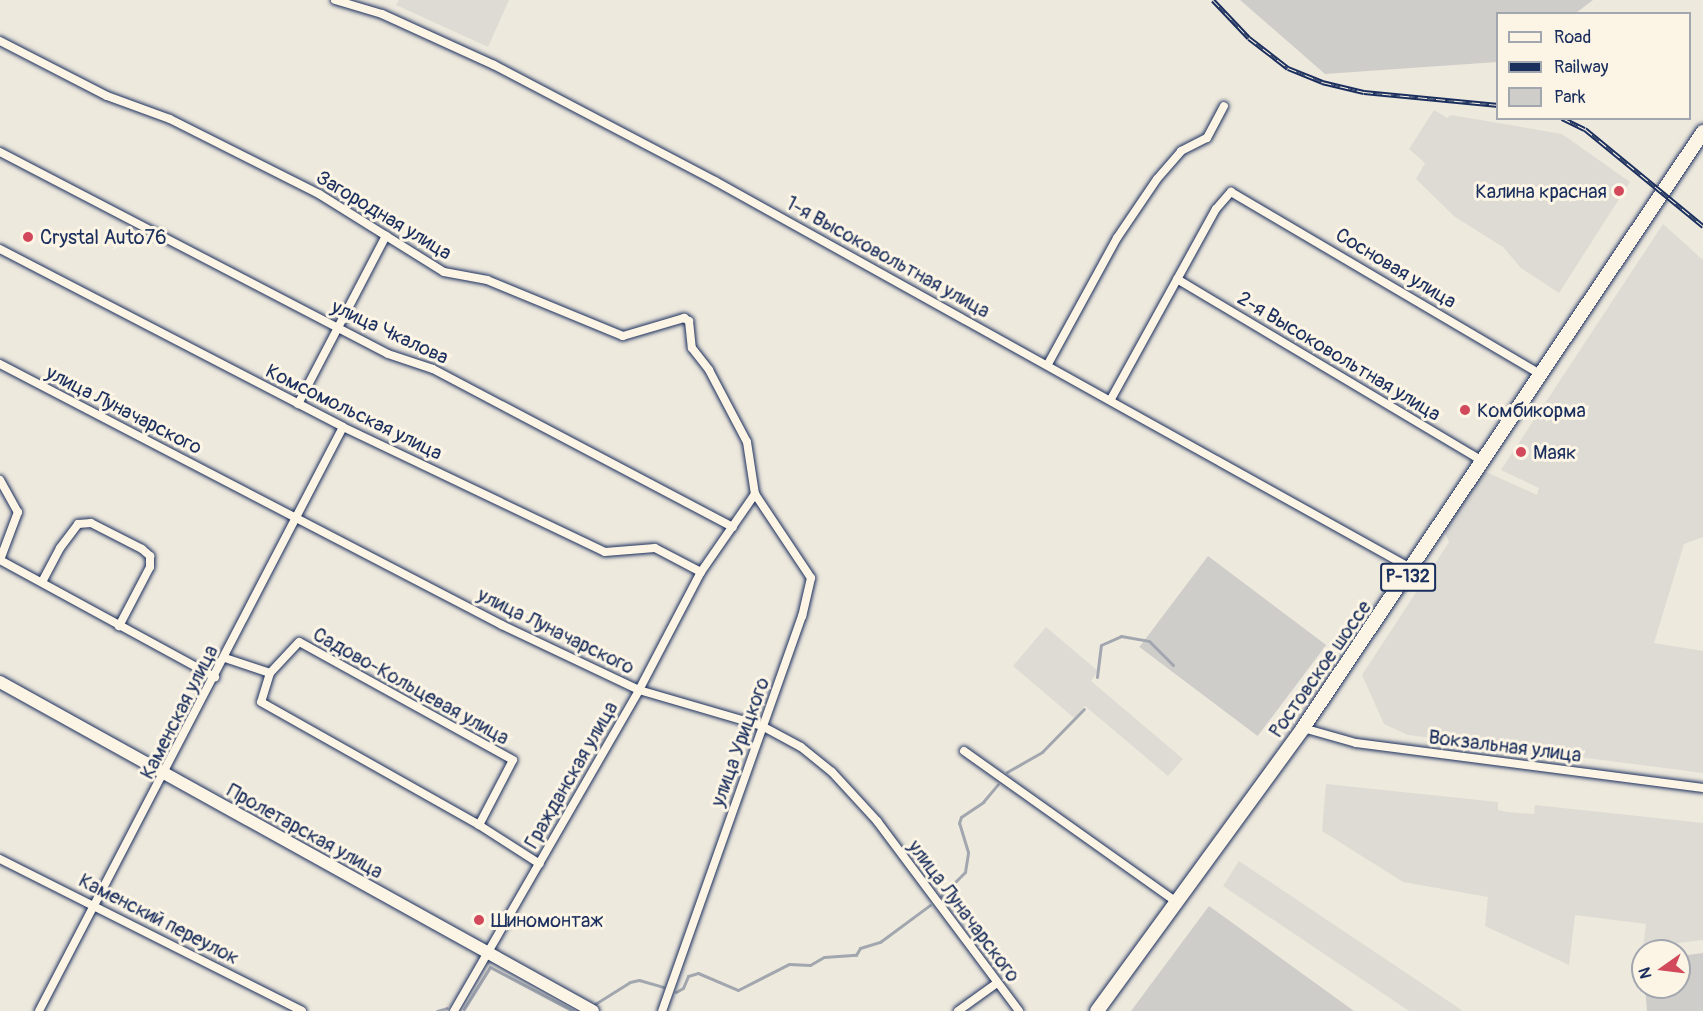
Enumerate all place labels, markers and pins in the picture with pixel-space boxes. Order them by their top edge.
place label: Калина красная [1475,179,1607,203]
marker: Калина красная [1612,184,1626,198]
place label: Crystal Auto76 [40,225,167,249]
marker: Crystal Auto76 [21,230,35,244]
place label: Комбикорма [1477,398,1586,422]
marker: Комбикорма [1458,403,1472,417]
place label: Маяк [1533,440,1576,464]
marker: Маяк [1514,445,1528,459]
place label: Шиномонтаж [491,908,603,932]
marker: Шиномонтаж [472,913,486,927]

